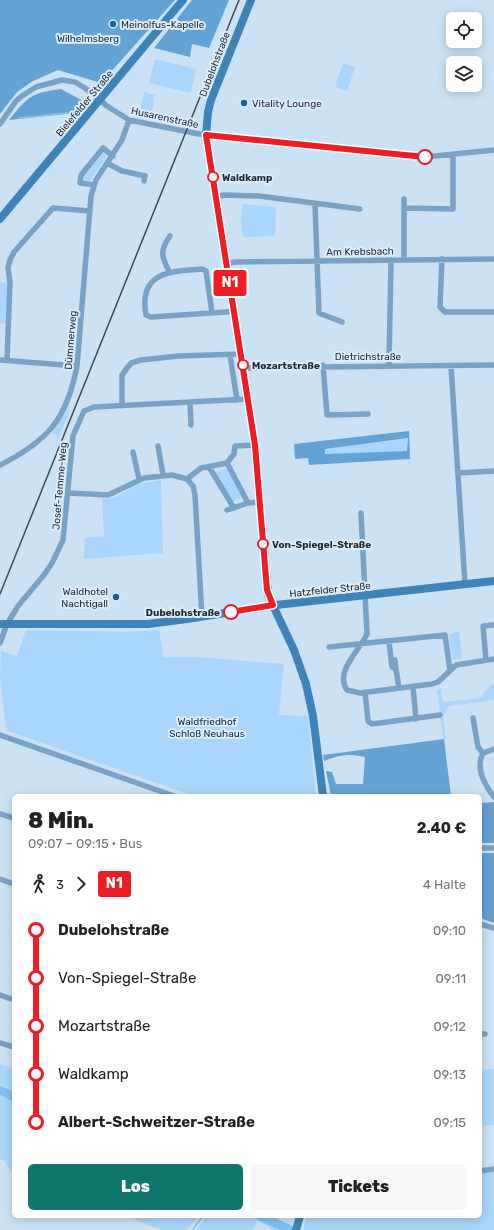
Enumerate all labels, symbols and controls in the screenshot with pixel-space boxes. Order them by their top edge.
map controls [446,12,482,92]
button: locate [446,12,482,48]
marker: Meinolfus-Kapelle [108,19,118,29]
place label: Meinolfus-Kapelle [121,19,205,31]
street label: Dubelohstraße [197,30,233,98]
park label: Wilhelmsberg [57,33,119,45]
button: layers [446,56,482,92]
street label: Bielefelder Straße [54,68,116,139]
marker: Vitality Lounge [239,98,249,108]
place label: Vitality Lounge [252,98,322,110]
street label: Husarenstraße [130,105,200,131]
unlabelled marker [417,149,433,165]
marker: Waldkamp [207,171,219,183]
place label: Waldkamp [222,172,272,184]
street label: Am Krebsbach [326,245,394,259]
line badge: N1 [212,270,248,296]
text: N1 [221,274,239,291]
street label: Dümmerweg [62,310,80,370]
street label: Dietrichstraße [335,351,402,363]
marker: Mozartstraße [237,359,249,371]
place label: Mozartstraße [252,360,320,372]
street label: Josef-Temme-Weg [50,442,70,531]
marker: Von-Spiegel-Straße [257,538,269,550]
place label: Von-Spiegel-Straße [272,539,371,551]
street label: Hatzfelder Straße [289,580,372,600]
place label: Waldhotel Nachtigall [61,586,108,610]
marker: Waldhotel Nachtigall [111,592,121,602]
marker: Dubelohstraße [223,604,239,620]
place label: Dubelohstraße [146,607,220,619]
park label: Waldfriedhof Schloß Neuhaus [169,716,245,740]
text: 8 Min. [28,807,94,834]
text: 2.40 € [417,819,466,837]
text: 09:07 – 09:15 · Bus [28,836,142,851]
icon: walk [28,873,50,895]
icon: forward [70,873,92,895]
text: N1 [106,875,123,892]
text: 3 [56,877,64,892]
text: 4 Halte [423,877,466,892]
text: Dubelohstraße [58,921,169,939]
text: 09:10 [433,923,466,938]
text: Von-Spiegel-Straße [58,969,196,987]
text: 09:11 [436,971,466,986]
text: Mozartstraße [58,1017,151,1035]
text: 09:12 [434,1019,466,1034]
text: Waldkamp [58,1065,129,1083]
text: 09:13 [433,1067,466,1082]
text: Albert-Schweitzer-Straße [58,1113,255,1131]
text: 09:15 [433,1115,466,1130]
button: Los [28,1164,243,1210]
button: Tickets [251,1164,466,1210]

